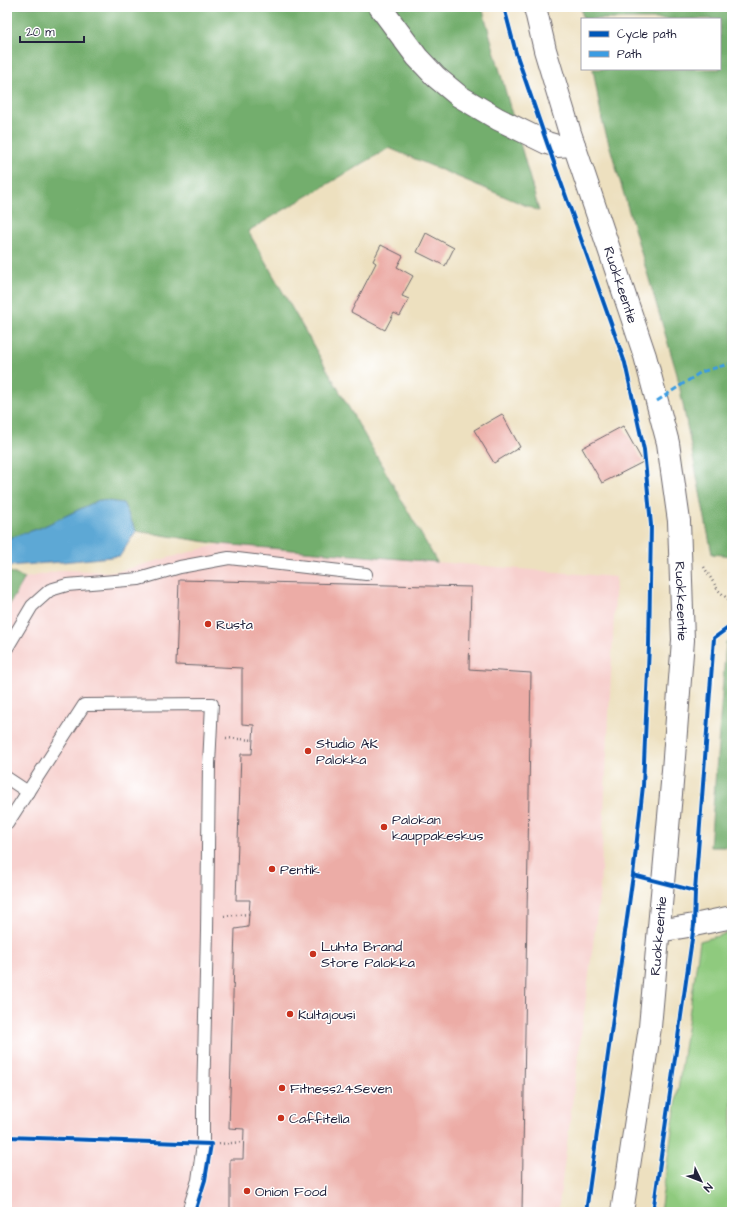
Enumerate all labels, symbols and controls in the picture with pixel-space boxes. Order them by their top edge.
scale bar [20,18,84,44]
legend [581,18,721,70]
text: 20 m [26,24,55,41]
text: Cycle path [617,26,676,44]
text: Path [617,46,642,63]
street label: Ruokkeentie [598,244,642,326]
street label: Ruokkeentie [669,561,692,642]
place label: Rusta [216,615,253,635]
marker: Rusta [203,619,213,629]
place label: Studio AK Palokka [316,734,379,770]
marker: Studio AK Palokka [303,746,313,756]
place label: Palokan kauppakeskus [392,810,483,846]
marker: Palokan kauppakeskus [379,822,389,832]
place label: Pentik [280,860,320,880]
marker: Pentik [267,864,277,874]
street label: Ruokkeentie [646,895,672,977]
place label: Luhta Brand Store Palokka [321,937,415,973]
marker: Luhta Brand Store Palokka [308,949,318,959]
place label: Kultajousi [298,1005,355,1025]
marker: Kultajousi [285,1009,295,1019]
place label: Fitness24Seven [290,1079,392,1099]
marker: Fitness24Seven [277,1083,287,1093]
place label: Caffitella [289,1109,350,1129]
marker: Caffitella [276,1113,286,1123]
north arrow [681,1161,721,1201]
text: N [700,1180,716,1195]
place label: Onion Food [255,1182,327,1202]
marker: Onion Food [242,1186,252,1196]

